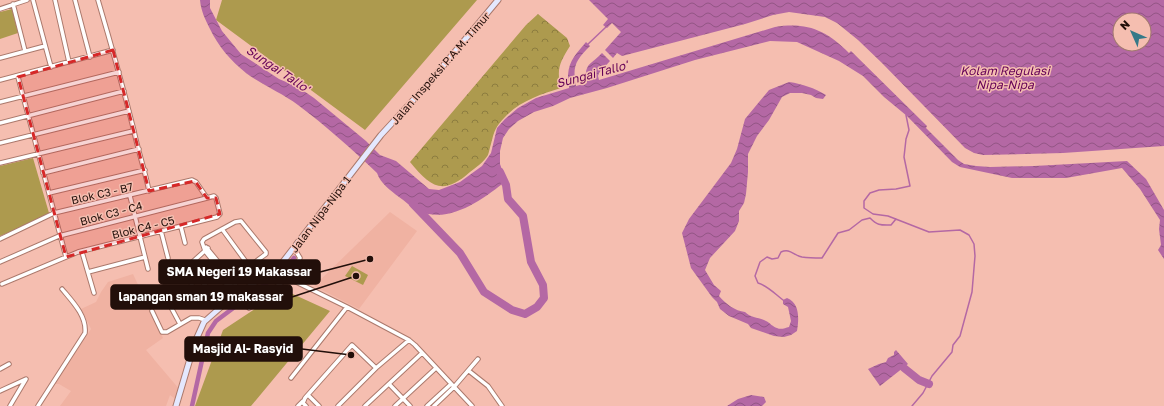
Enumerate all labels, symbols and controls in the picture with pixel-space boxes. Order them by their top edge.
street label: Jalan Inspeksi P.A.M. Timur [388,9,493,127]
north arrow [1112,12,1152,52]
text: N [1117,17,1132,32]
water label: Sungai Tallo' [243,42,314,96]
water label: Sungai Tallo' [555,57,631,91]
water label: Kolam Regulasi Nipa-Nipa [960,63,1051,92]
street label: Jalan Nipa-Nipa 1 [287,173,353,255]
street label: Blok C3 - B7 [70,180,134,206]
street label: Blok C3 - C4 [78,198,144,228]
street label: Blok C4 - C5 [110,213,176,241]
callout: SMA Negeri 19 Makassar [159,260,320,284]
text: SMA Negeri 19 Makassar [166,264,312,279]
callout: lapangan sman 19 makassar [111,285,292,309]
text: lapangan sman 19 makassar [119,289,284,304]
callout: Masjid Al- Rasyid [185,337,302,361]
text: Masjid Al- Rasyid [193,341,293,356]

